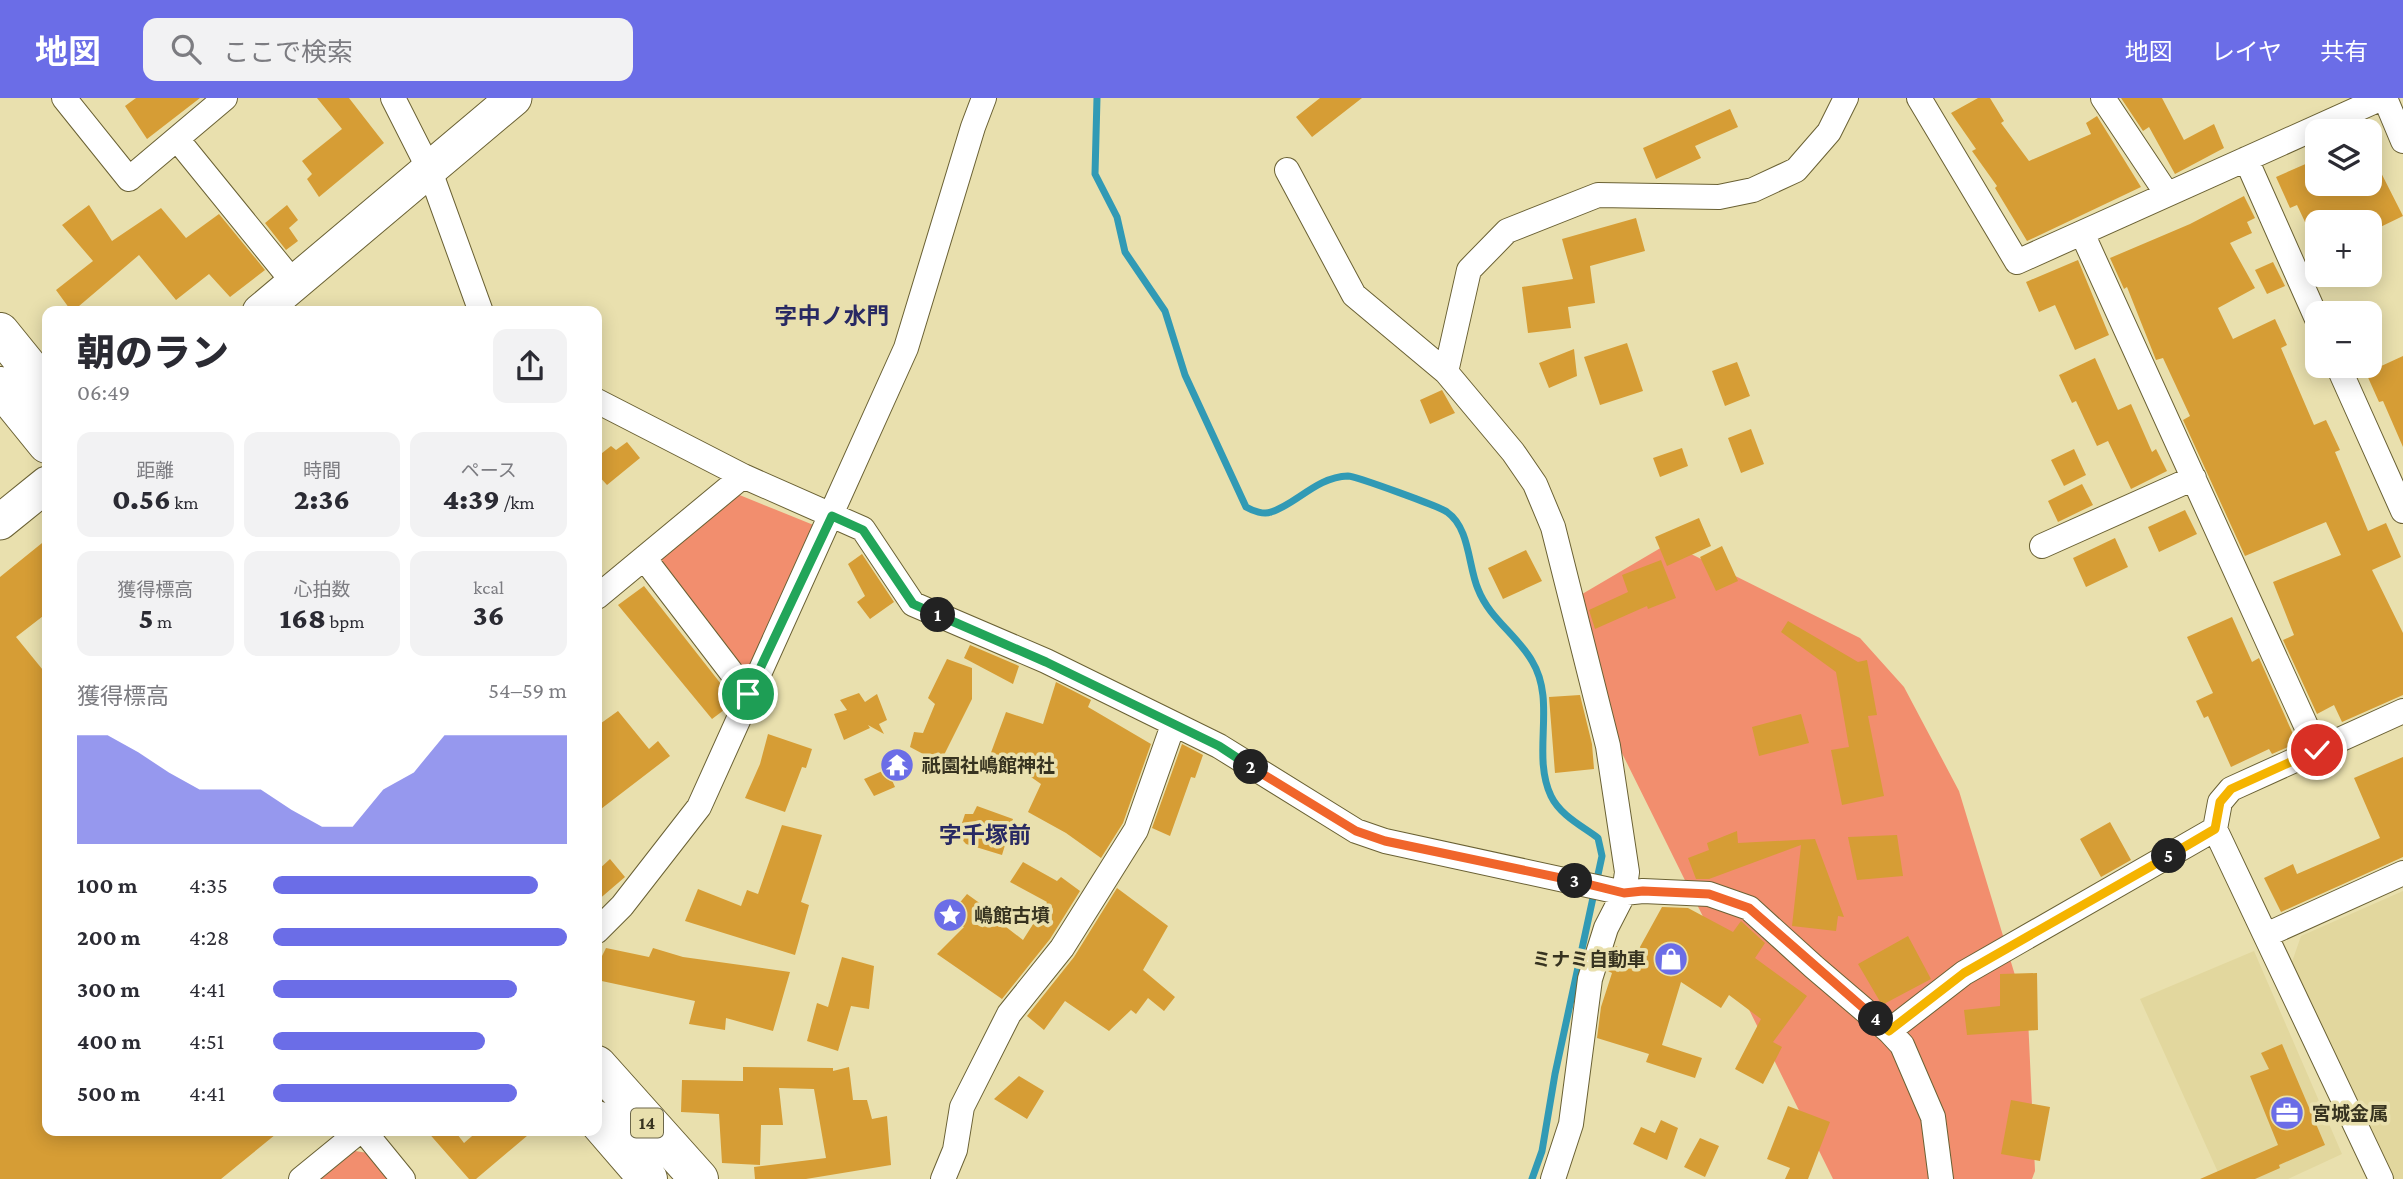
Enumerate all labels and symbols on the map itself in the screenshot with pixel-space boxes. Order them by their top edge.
district label: 字中ノ水門 [775,303,890,329]
pin: 1 [920,598,956,632]
pin [718,664,778,724]
pin [2287,720,2347,780]
temple icon: 祇園社嶋館神社 [878,746,916,784]
pin: 2 [1234,750,1268,784]
place label: 祇園社嶋館神社 [922,755,1055,776]
district label: 字千塚前 [939,822,1031,848]
pin: 5 [2152,838,2186,874]
pin: 3 [1558,864,1592,898]
place icon: 嶋館古墳 [931,896,969,934]
place label: 嶋館古墳 [974,905,1050,926]
shop icon: ミナミ自動車 [1652,940,1690,978]
place label: ミナミ自動車 [1532,949,1646,970]
pin: 4 [1858,1002,1894,1037]
office icon: 宮城金属 [2268,1094,2306,1132]
place label: 宮城金属 [2312,1103,2388,1124]
road number: 14 [631,1108,663,1138]

